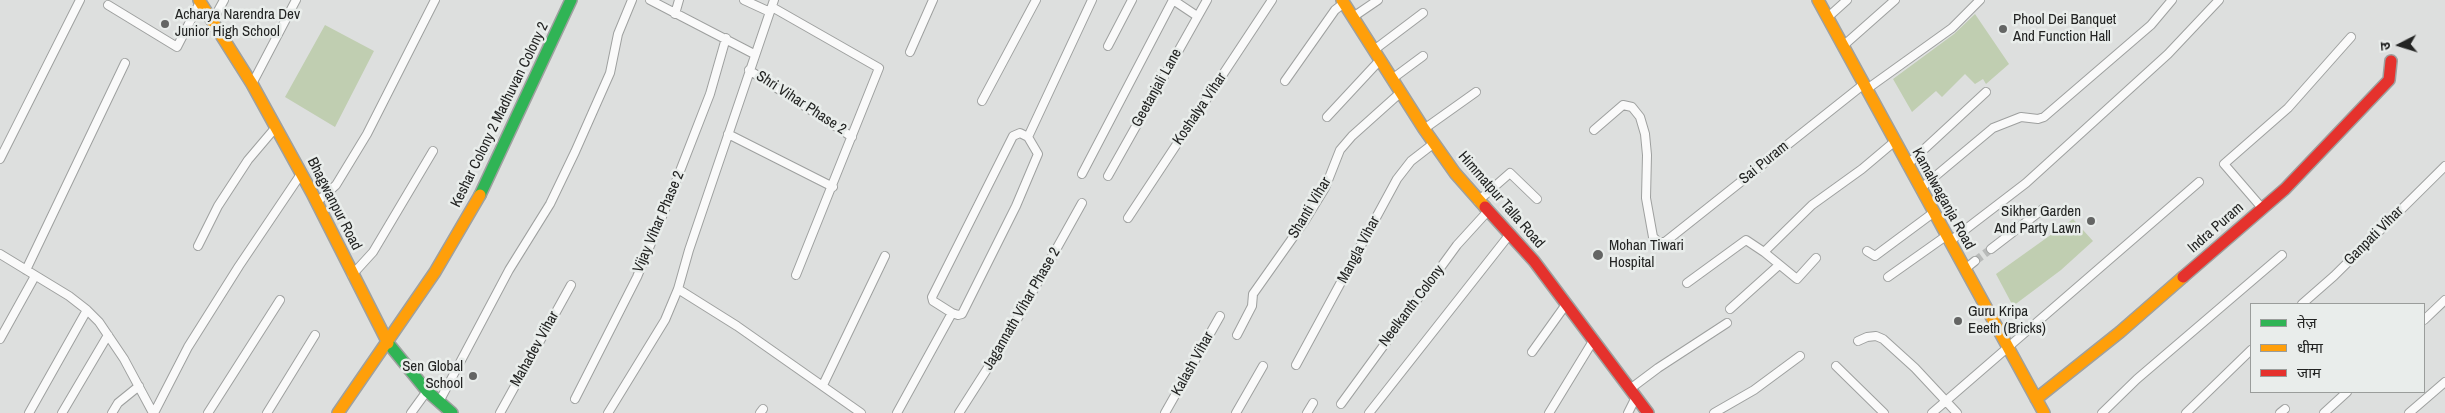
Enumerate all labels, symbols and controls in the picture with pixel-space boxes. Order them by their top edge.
place label: Acharya Narendra Dev Junior High School [175,6,300,41]
place label: Phool Dei Banquet And Function Hall [2013,11,2116,46]
marker: Acharya Narendra Dev Junior High School [159,18,171,30]
street label: Keshar Colony 2 Madhuvan Colony 2 [447,19,553,211]
north arrow [2375,20,2425,70]
marker: Phool Dei Banquet And Function Hall [1997,23,2009,35]
text: उ [2376,41,2394,51]
street label: Geetanjali Lane [1128,46,1186,130]
street label: Shri Vihar Phase 2 [753,67,849,139]
street label: Koshalya Vihar [1169,69,1231,149]
street label: Sai Puram [1736,138,1792,188]
street label: Kamalwaganja Road [1908,145,1978,253]
street label: Himmatpur Talla Road [1454,148,1548,252]
street label: Bhagwanpur Road [303,155,365,253]
street label: Vijay Vihar Phase 2 [630,169,688,275]
street label: Shanti Vihar [1285,174,1335,242]
street label: Indra Puram [2185,199,2247,257]
place label: Sikher Garden And Party Lawn [1994,203,2081,238]
street label: Ganpati Vihar [2341,203,2407,269]
street label: Mangla Vihar [1334,214,1384,286]
marker: Sikher Garden And Party Lawn [2085,215,2097,227]
place label: Mohan Tiwari Hospital [1609,237,1684,272]
street label: Jagannath Vihar Phase 2 [980,244,1064,374]
marker: Mohan Tiwari Hospital [1591,248,1605,262]
street label: Neelkanth Colony [1376,262,1448,350]
place label: Guru Kripa Eeeth (Bricks) [1968,303,2046,338]
legend [2250,303,2425,393]
street label: Mahadev Vihar [507,308,563,390]
text: तेज़ [2297,312,2317,333]
marker: Guru Kripa Eeeth (Bricks) [1952,315,1964,327]
street label: Kalash Vihar [1168,329,1218,399]
text: धीमा [2297,337,2323,358]
place label: Sen Global School [402,358,463,393]
text: जाम [2297,362,2321,383]
marker: Sen Global School [467,370,479,382]

